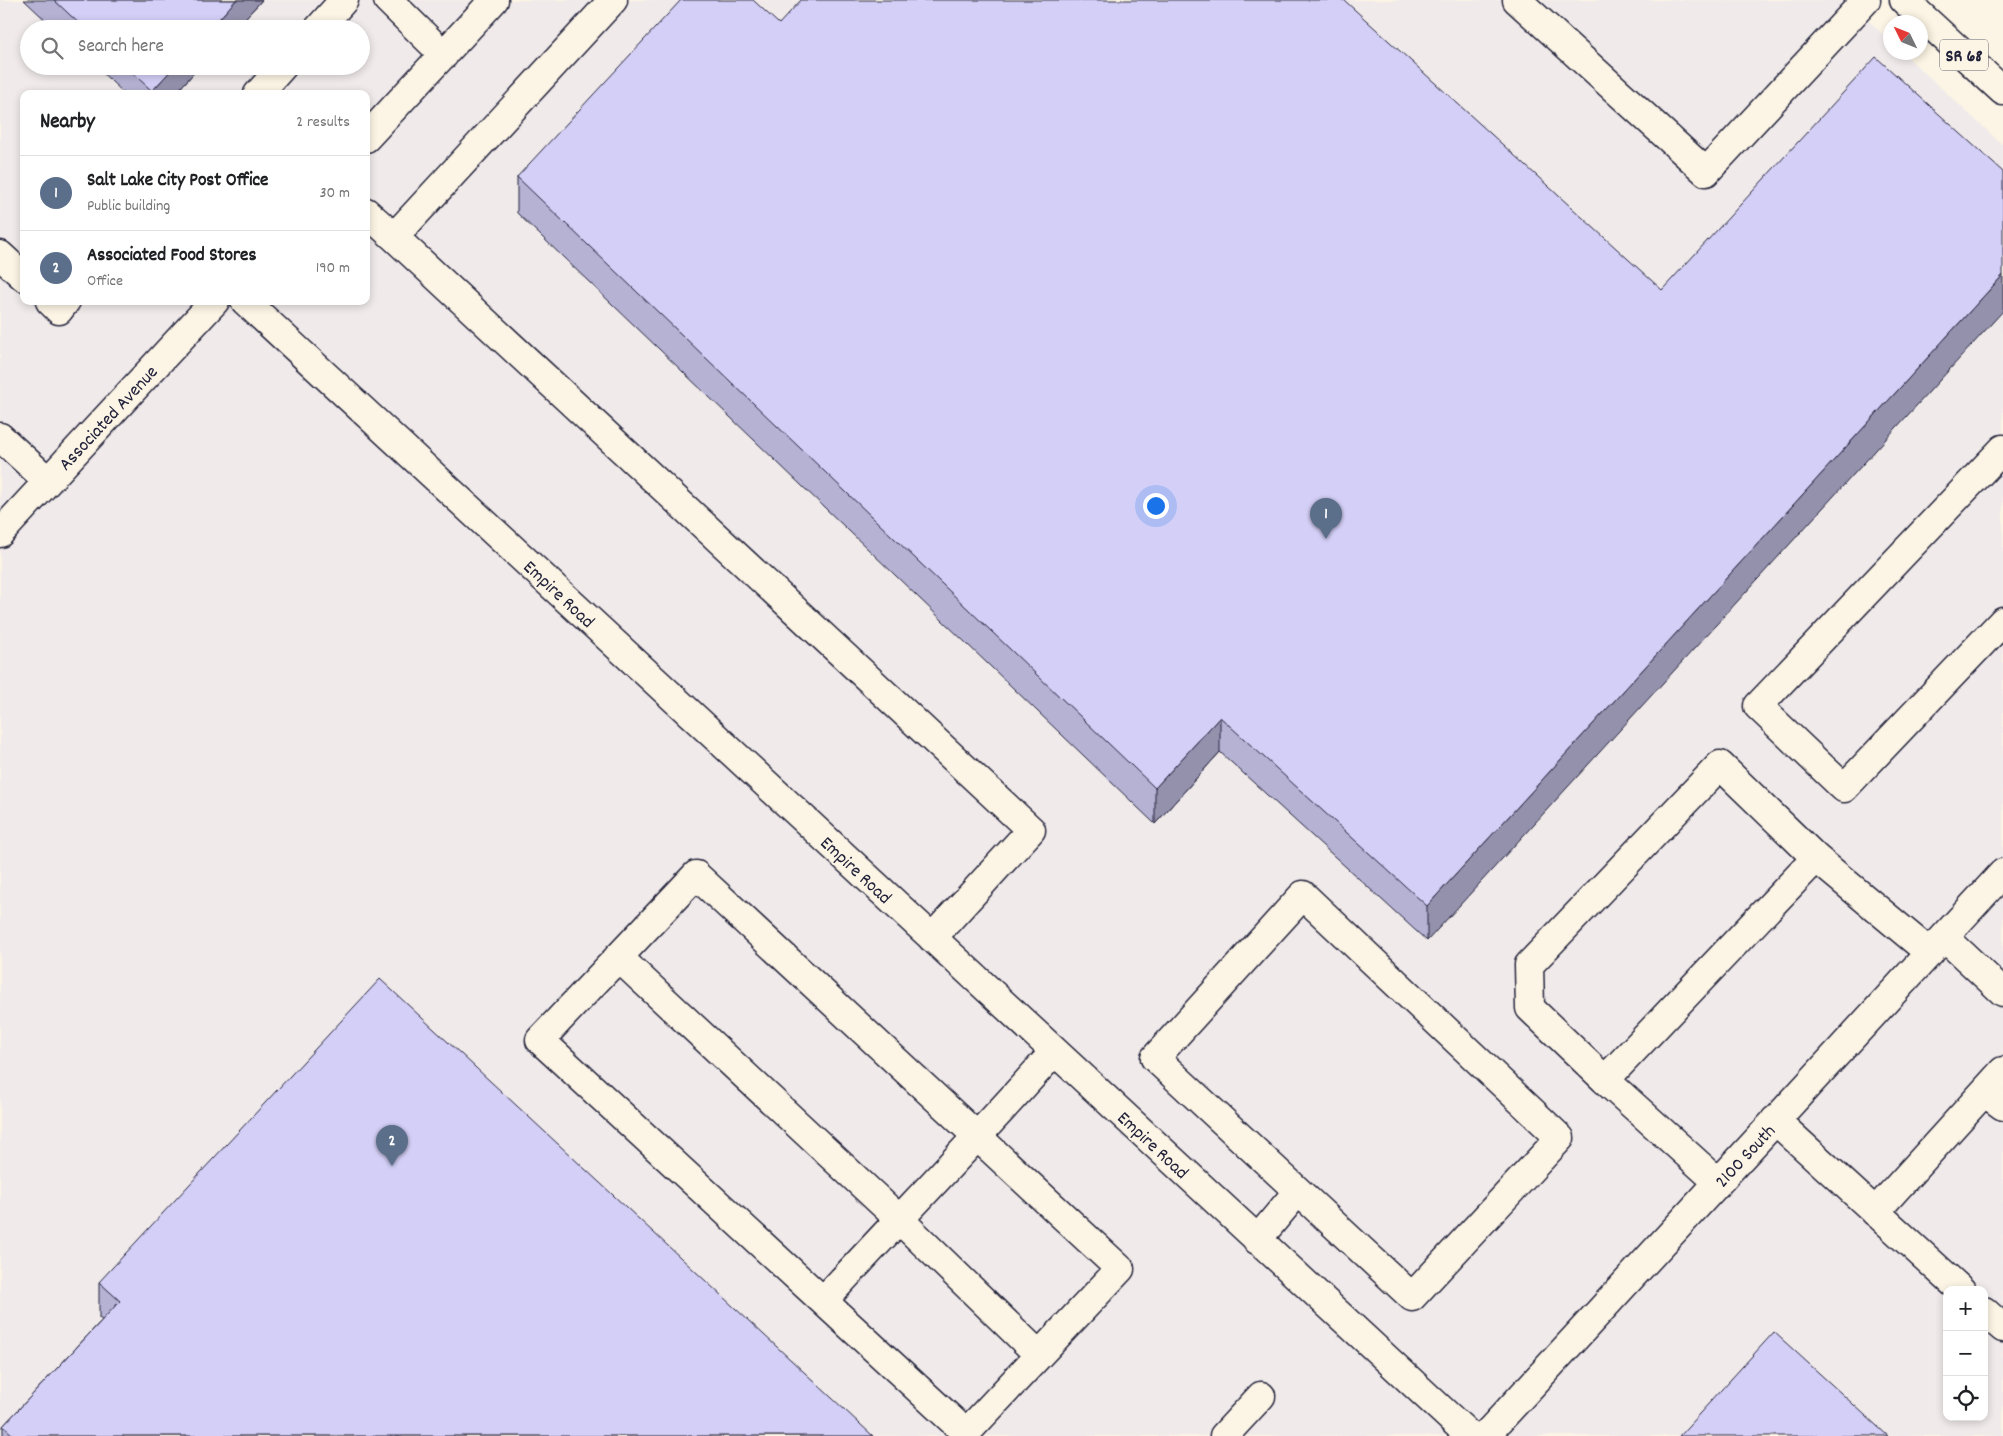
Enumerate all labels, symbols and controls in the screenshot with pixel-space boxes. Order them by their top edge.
north arrow [1883,15,1928,60]
search box [20,20,370,75]
icon: search [38,34,66,62]
text: Search here [78,34,164,61]
road number: SR 68 [1940,40,1988,70]
text: Nearby [40,108,95,138]
text: 2 results [296,111,350,134]
text: Salt Lake City Post Office [87,168,268,195]
text: 1 [54,182,58,205]
text: 30 m [320,182,350,205]
text: Public building [87,195,170,218]
text: Associated Food Stores [87,243,256,270]
text: 2 [53,257,60,280]
text: 190 m [316,257,350,280]
text: Office [87,270,123,293]
street label: Associated Avenue [53,361,166,478]
your location [1143,493,1169,519]
pin: 1 [1310,498,1342,539]
street label: Empire Road [516,555,599,636]
street label: Empire Road [813,831,896,912]
street label: Empire Road [1110,1106,1193,1187]
street label: 2100 South [1710,1120,1783,1195]
pin: 2 [376,1125,408,1166]
map controls [1943,1286,1988,1421]
button: + [1943,1286,1988,1331]
button: − [1943,1331,1988,1376]
button: locate [1943,1376,1988,1421]

